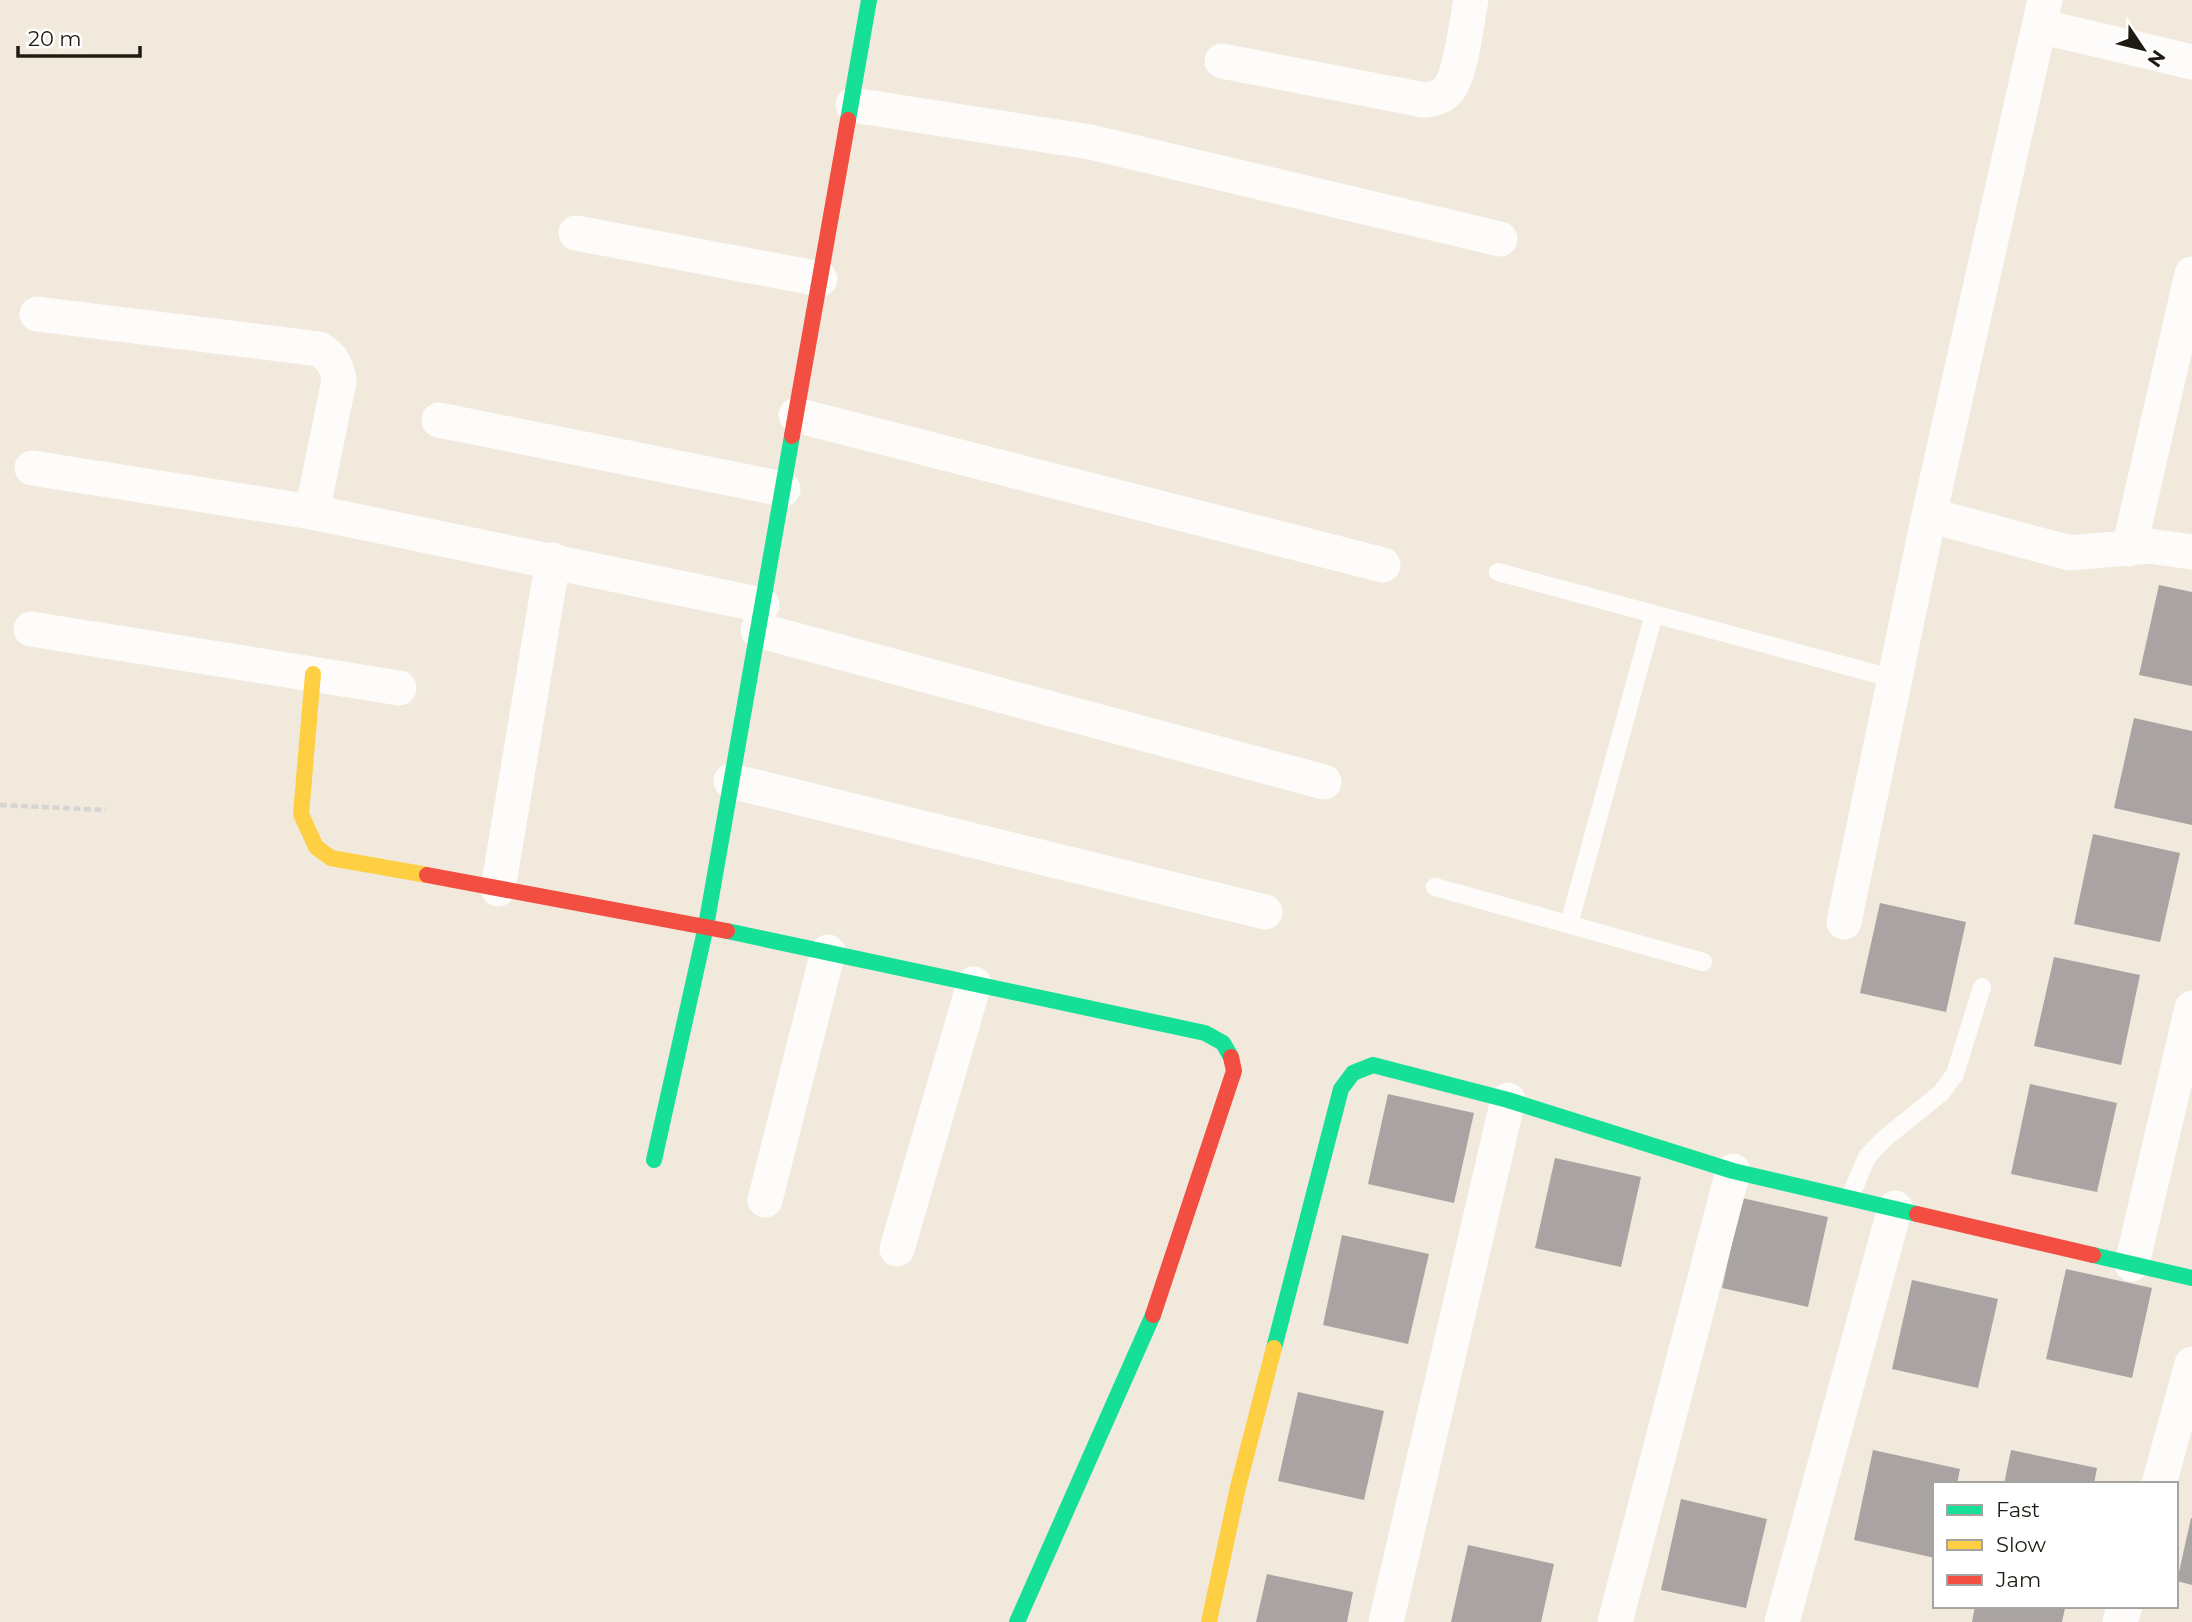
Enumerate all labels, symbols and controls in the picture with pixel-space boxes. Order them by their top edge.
scale bar [18,14,140,58]
north arrow [2108,14,2178,84]
text: 20 m [28,26,82,51]
text: N [2143,46,2170,71]
legend [1933,1482,2178,1608]
text: Fast [1996,1497,2040,1522]
text: Slow [1996,1532,2046,1557]
text: Jam [1995,1567,2041,1592]

